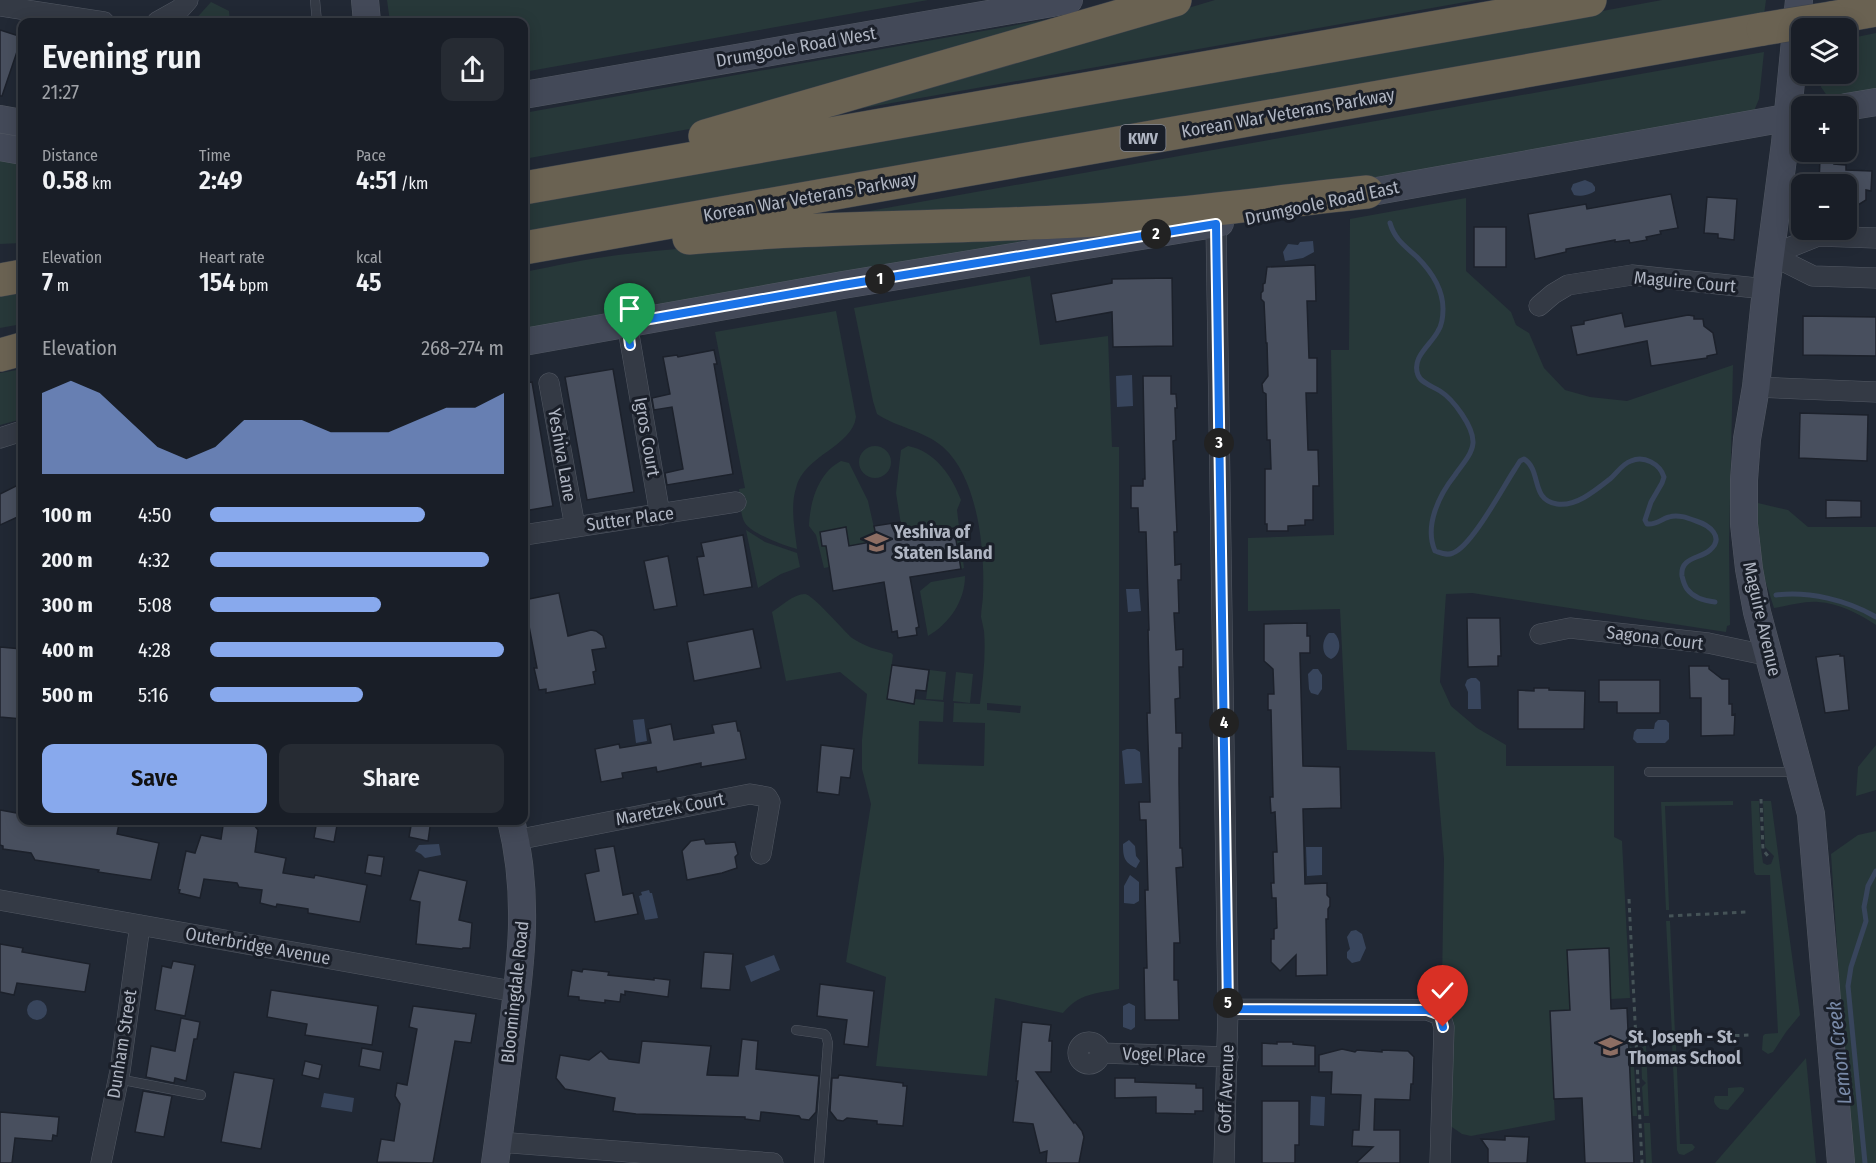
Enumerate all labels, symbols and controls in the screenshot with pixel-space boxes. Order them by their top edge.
map controls [1791,18,1857,240]
button: layers [1791,18,1857,84]
street label: Drumgoole Road West [714,22,878,72]
text: Evening run [42,37,202,77]
button: share [441,38,504,101]
text: 21:27 [42,80,79,104]
street label: Korean War Veterans Parkway [1180,83,1396,143]
button: + [1791,96,1857,162]
road number: KWV [1120,125,1166,151]
text: Distance [42,146,98,165]
text: Time [199,146,231,165]
text: Pace [356,146,386,165]
text: 0.58 [42,165,88,196]
text: 2:49 [199,165,243,196]
text: 4:51 [356,165,397,196]
street label: Korean War Veterans Parkway [702,167,918,227]
text: km [88,174,112,193]
text: /km [397,174,428,193]
button: − [1791,174,1857,240]
street label: Drumgoole Road East [1243,176,1401,230]
pin: 2 [1141,219,1171,249]
text: 2 [1152,224,1160,243]
text: Elevation [42,248,102,267]
text: Heart rate [199,248,265,267]
text: kcal [356,248,382,267]
pin: 1 [865,264,895,294]
text: 7 [42,267,53,298]
text: 154 [199,267,236,298]
text: 45 [356,267,381,298]
street label: Maguire Court [1633,267,1737,297]
text: 1 [877,269,883,288]
text: m [53,276,69,295]
text: bpm [236,276,269,295]
pin [604,283,655,345]
icon: arrive [613,292,646,325]
text: Elevation [42,336,117,360]
text: 268–274 m [421,336,504,360]
street label: Igros Court [629,396,665,478]
street label: Yeshiva Lane [543,407,581,503]
pin: 3 [1204,428,1234,458]
text: 3 [1215,433,1223,452]
street label: Sutter Place [585,502,675,536]
text: 100 m [42,503,92,527]
text: 4:50 [138,503,172,527]
place label: Yeshiva of Staten Island [893,521,993,564]
school or university icon: Yeshiva of Staten Island [863,529,889,555]
text: 200 m [42,548,93,572]
text: 4:32 [138,548,170,572]
street label: Maguire Avenue [1738,560,1786,678]
text: 300 m [42,593,93,617]
text: 5:08 [138,593,172,617]
street label: Sagona Court [1605,621,1705,655]
text: 400 m [42,638,94,662]
text: 4:28 [138,638,171,662]
text: 500 m [42,683,93,707]
text: 5:16 [138,683,168,707]
pin: 4 [1209,708,1239,738]
text: 4 [1220,713,1228,732]
button: Save [42,744,267,813]
button: Share [279,744,504,813]
street label: Maretzek Court [614,788,726,830]
street label: Bloomingdale Road [497,920,533,1064]
street label: Outerbridge Avenue [184,922,332,970]
pin [1417,965,1468,1027]
icon: check [1426,974,1459,1007]
street label: Dunham Street [103,988,141,1100]
pin: 5 [1213,988,1243,1018]
text: 5 [1224,993,1232,1012]
water label: Lemon Creek [1822,1000,1856,1106]
place label: St. Joseph - St. Thomas School [1628,1026,1741,1069]
school or university icon: St. Joseph - St. Thomas School [1597,1034,1623,1060]
street label: Vogel Place [1122,1043,1206,1067]
street label: Goff Avenue [1213,1044,1239,1134]

